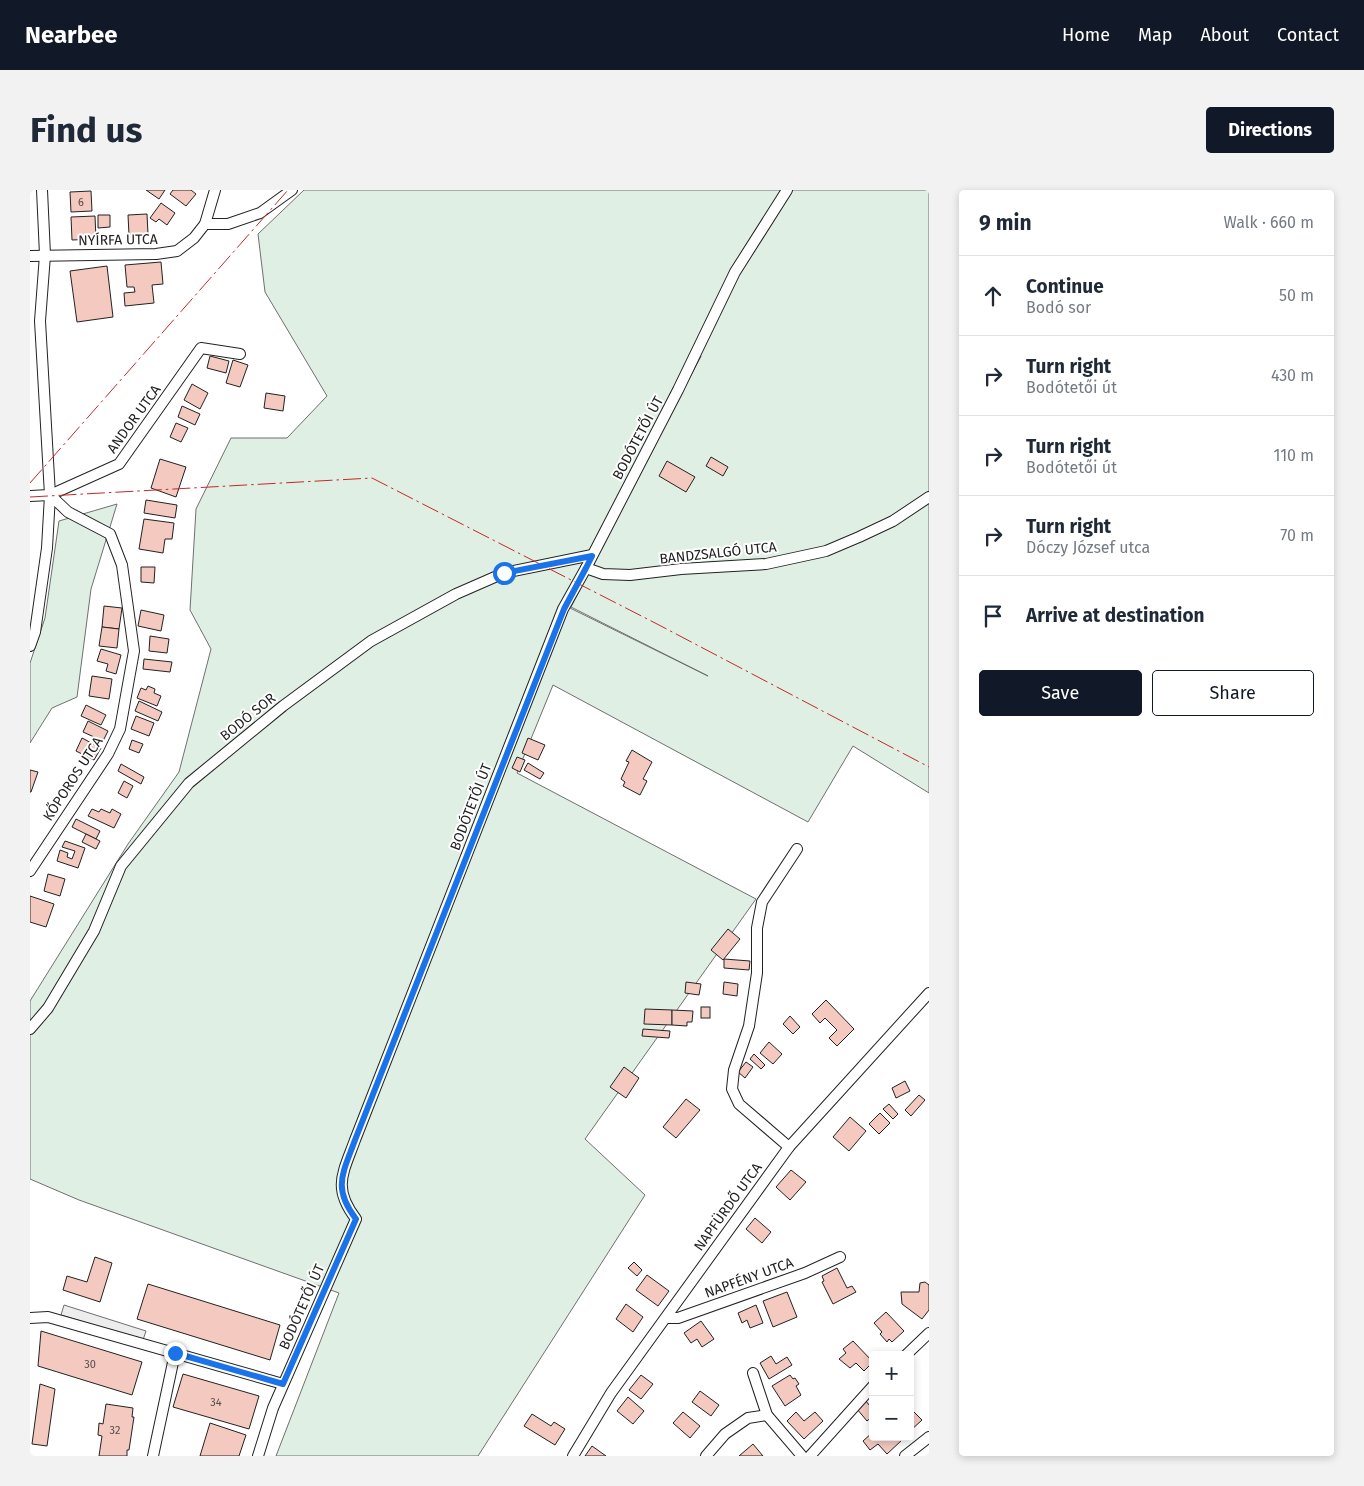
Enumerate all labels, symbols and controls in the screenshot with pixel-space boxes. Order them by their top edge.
text: Nearbee [25,21,118,49]
text: Home [1062,24,1110,46]
text: Map [1138,24,1172,46]
text: About [1200,24,1249,46]
text: Contact [1277,24,1339,46]
button: Directions [1206,107,1334,153]
text: Find us [30,109,142,151]
house number: 6 [78,196,84,209]
text: 9 min [979,210,1032,236]
text: Walk · 660 m [1224,213,1314,232]
street label: NYÍRFA UTCA [78,230,158,249]
text: Continue [1026,275,1104,298]
icon: ahead [979,282,1007,310]
text: 50 m [1279,286,1314,305]
text: Bodó sor [1026,298,1091,317]
text: Turn right [1026,355,1111,378]
icon: right [979,362,1007,390]
text: 430 m [1271,366,1314,385]
text: Bodótetői út [1026,378,1117,397]
street label: ANDOR UTCA [104,381,164,457]
street label: BODÓTETŐI ÚT [608,392,667,483]
text: Turn right [1026,435,1111,458]
icon: right [979,442,1007,470]
text: 110 m [1273,446,1314,465]
text: Bodótetői út [1026,458,1117,477]
text: Turn right [1026,515,1111,538]
icon: right [979,522,1007,550]
text: 70 m [1280,526,1314,545]
street label: BANDZSALGÓ UTCA [658,537,777,568]
text: Dóczy József utca [1026,538,1150,557]
route start [493,562,516,585]
icon: arrive [979,602,1007,630]
text: Arrive at destination [1026,604,1205,627]
button: Save [979,670,1142,716]
button: Share [1152,670,1314,716]
street label: BODÓ SOR [216,688,280,745]
street label: KŐPOROS UTCA [39,733,106,824]
street label: BODÓTETŐI ÚT [446,760,496,853]
street label: NAPFÜRDŐ UTCA [690,1159,766,1254]
street label: NAPFÉNY UTCA [702,1253,796,1302]
street label: BODÓTETŐI ÚT [275,1260,329,1352]
route end [164,1342,187,1365]
map controls [869,1351,914,1441]
button: + [869,1351,914,1396]
house number: 30 [84,1358,96,1371]
house number: 34 [210,1396,222,1409]
button: − [869,1396,914,1441]
house number: 32 [110,1424,120,1437]

